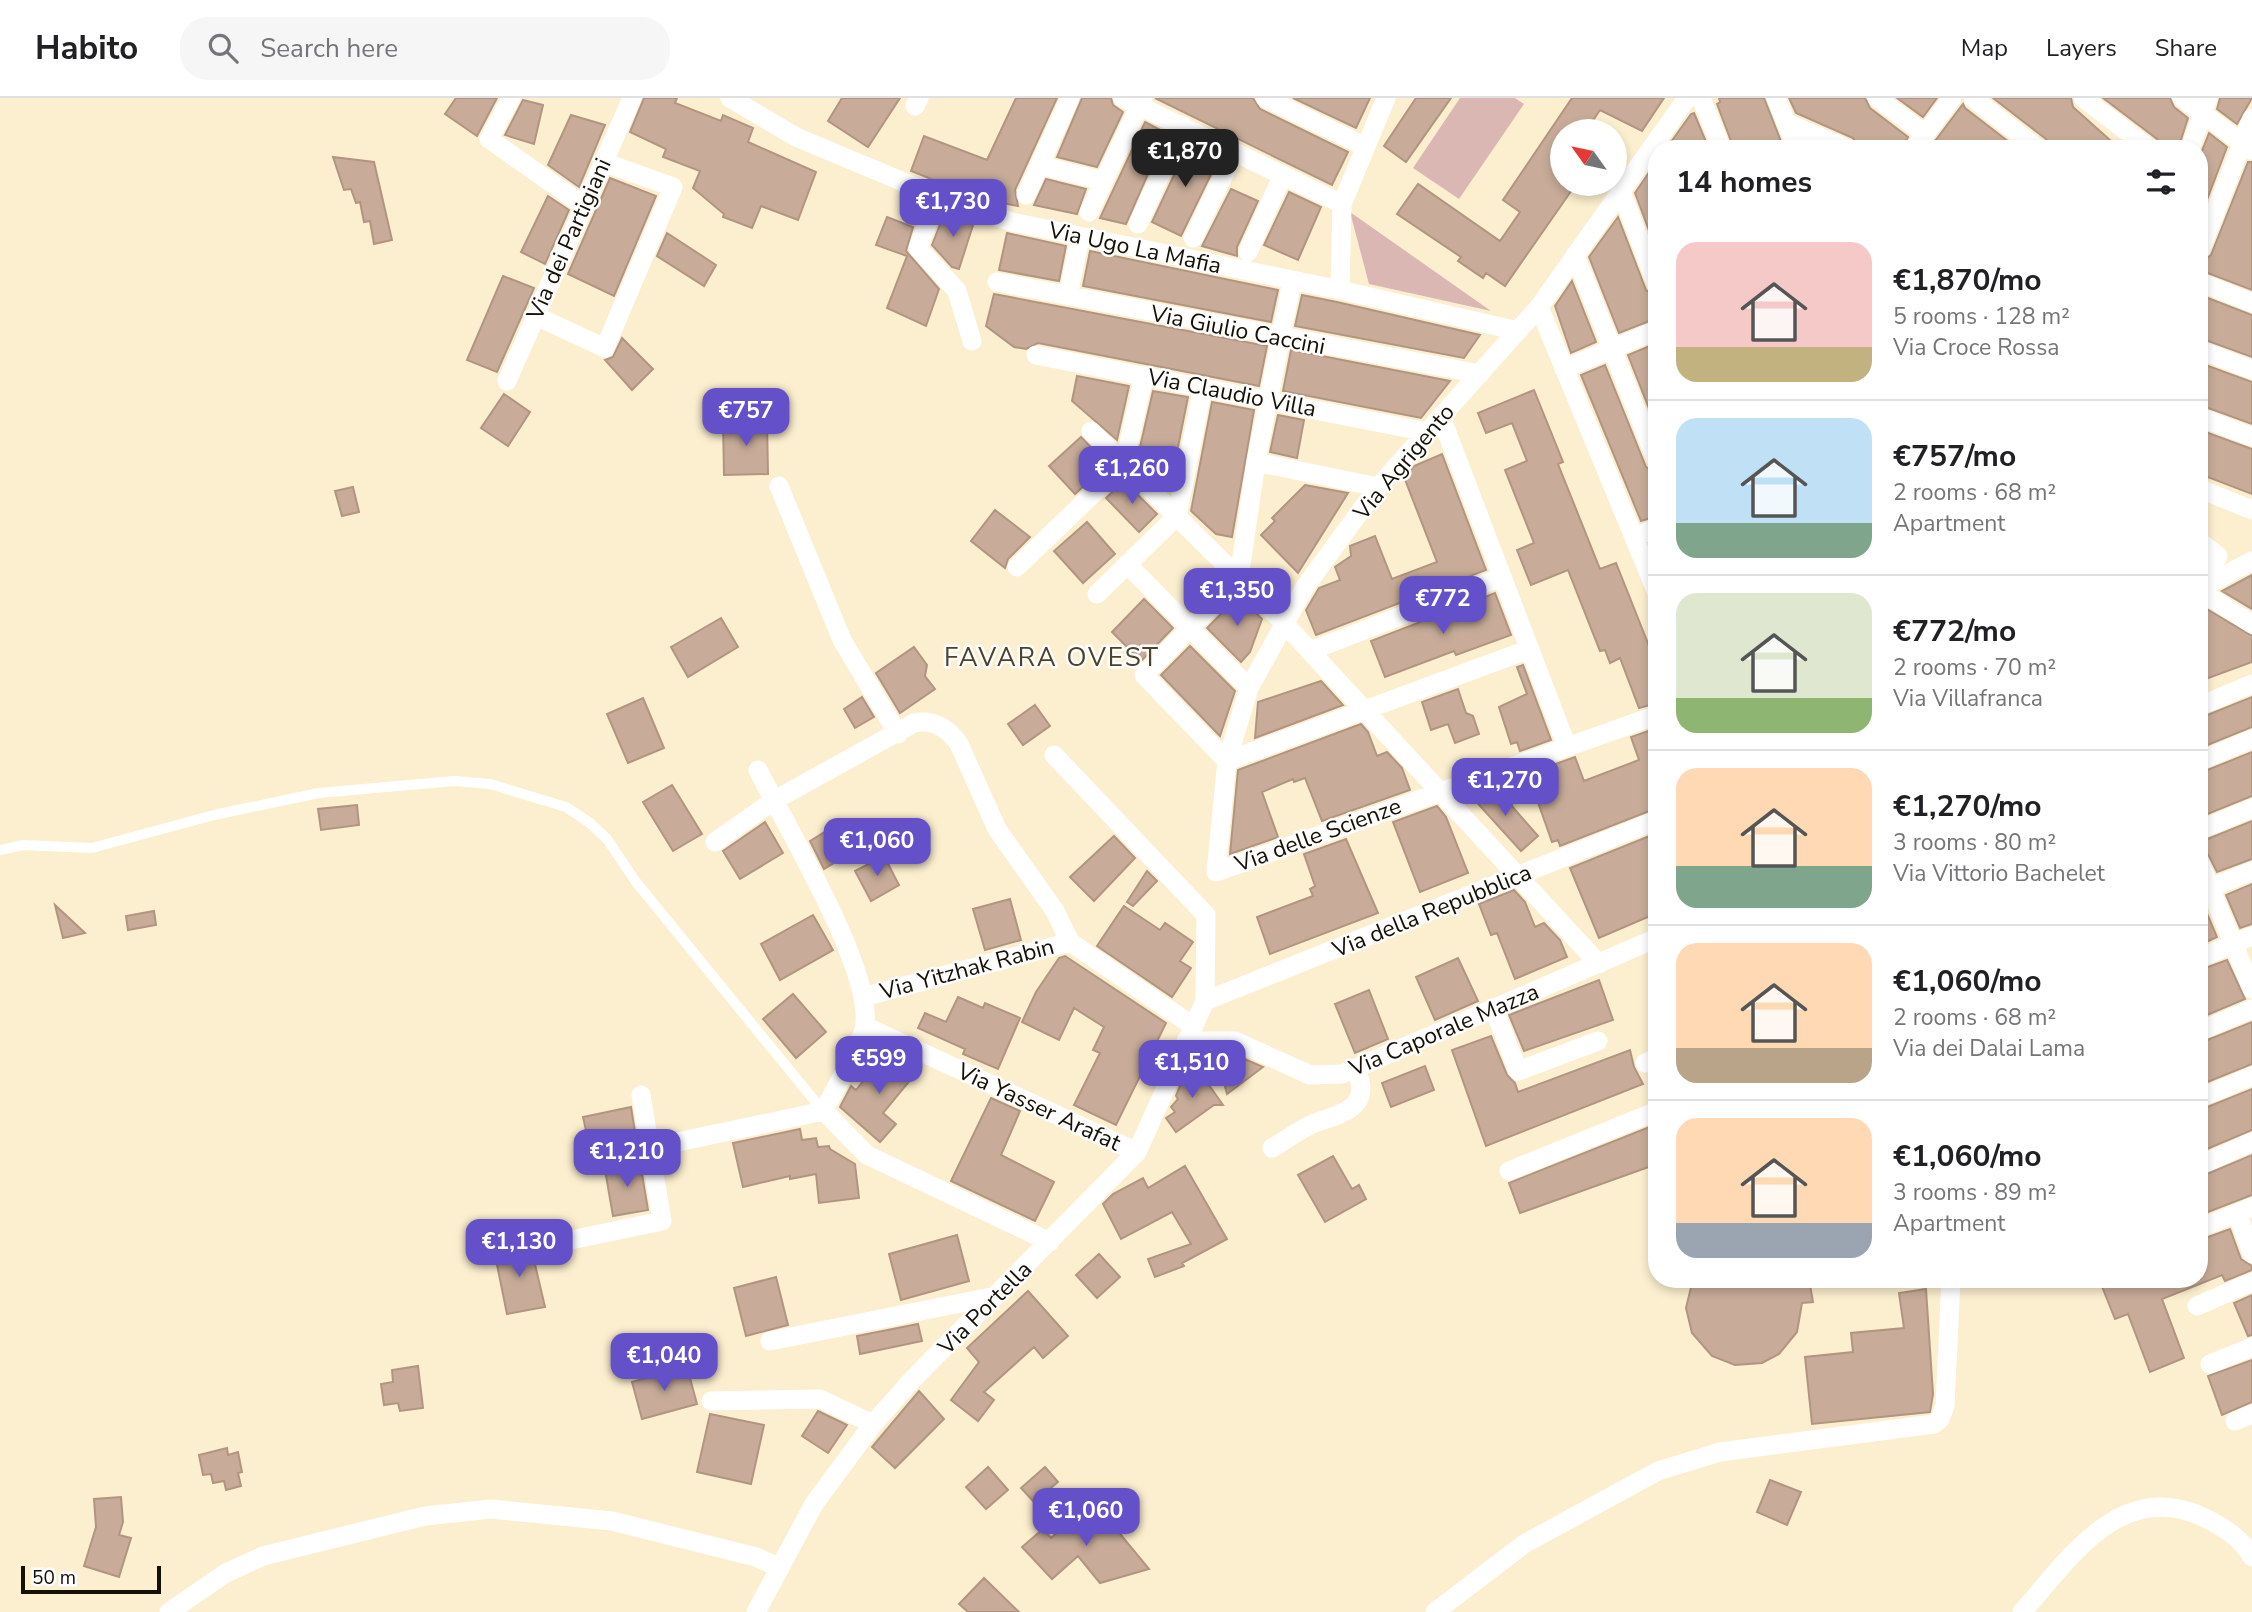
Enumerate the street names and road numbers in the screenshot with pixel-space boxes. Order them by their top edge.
street label: Via dei Partigiani [519,153,619,326]
street label: Via Ugo La Mafia [1045,214,1224,281]
street label: Via Giulio Caccini [1147,298,1328,362]
street label: Via Claudio Villa [1144,361,1319,425]
street label: Via Agrigento [1346,397,1462,527]
street label: Via delle Scienze [1230,791,1405,880]
street label: Via della Repubblica [1327,857,1536,965]
street label: Via Yitzhak Rabin [876,931,1057,1007]
street label: Via Caporale Mazza [1344,976,1544,1084]
street label: Via Yasser Arafat [951,1055,1127,1159]
street label: Via Portella [931,1254,1039,1362]

